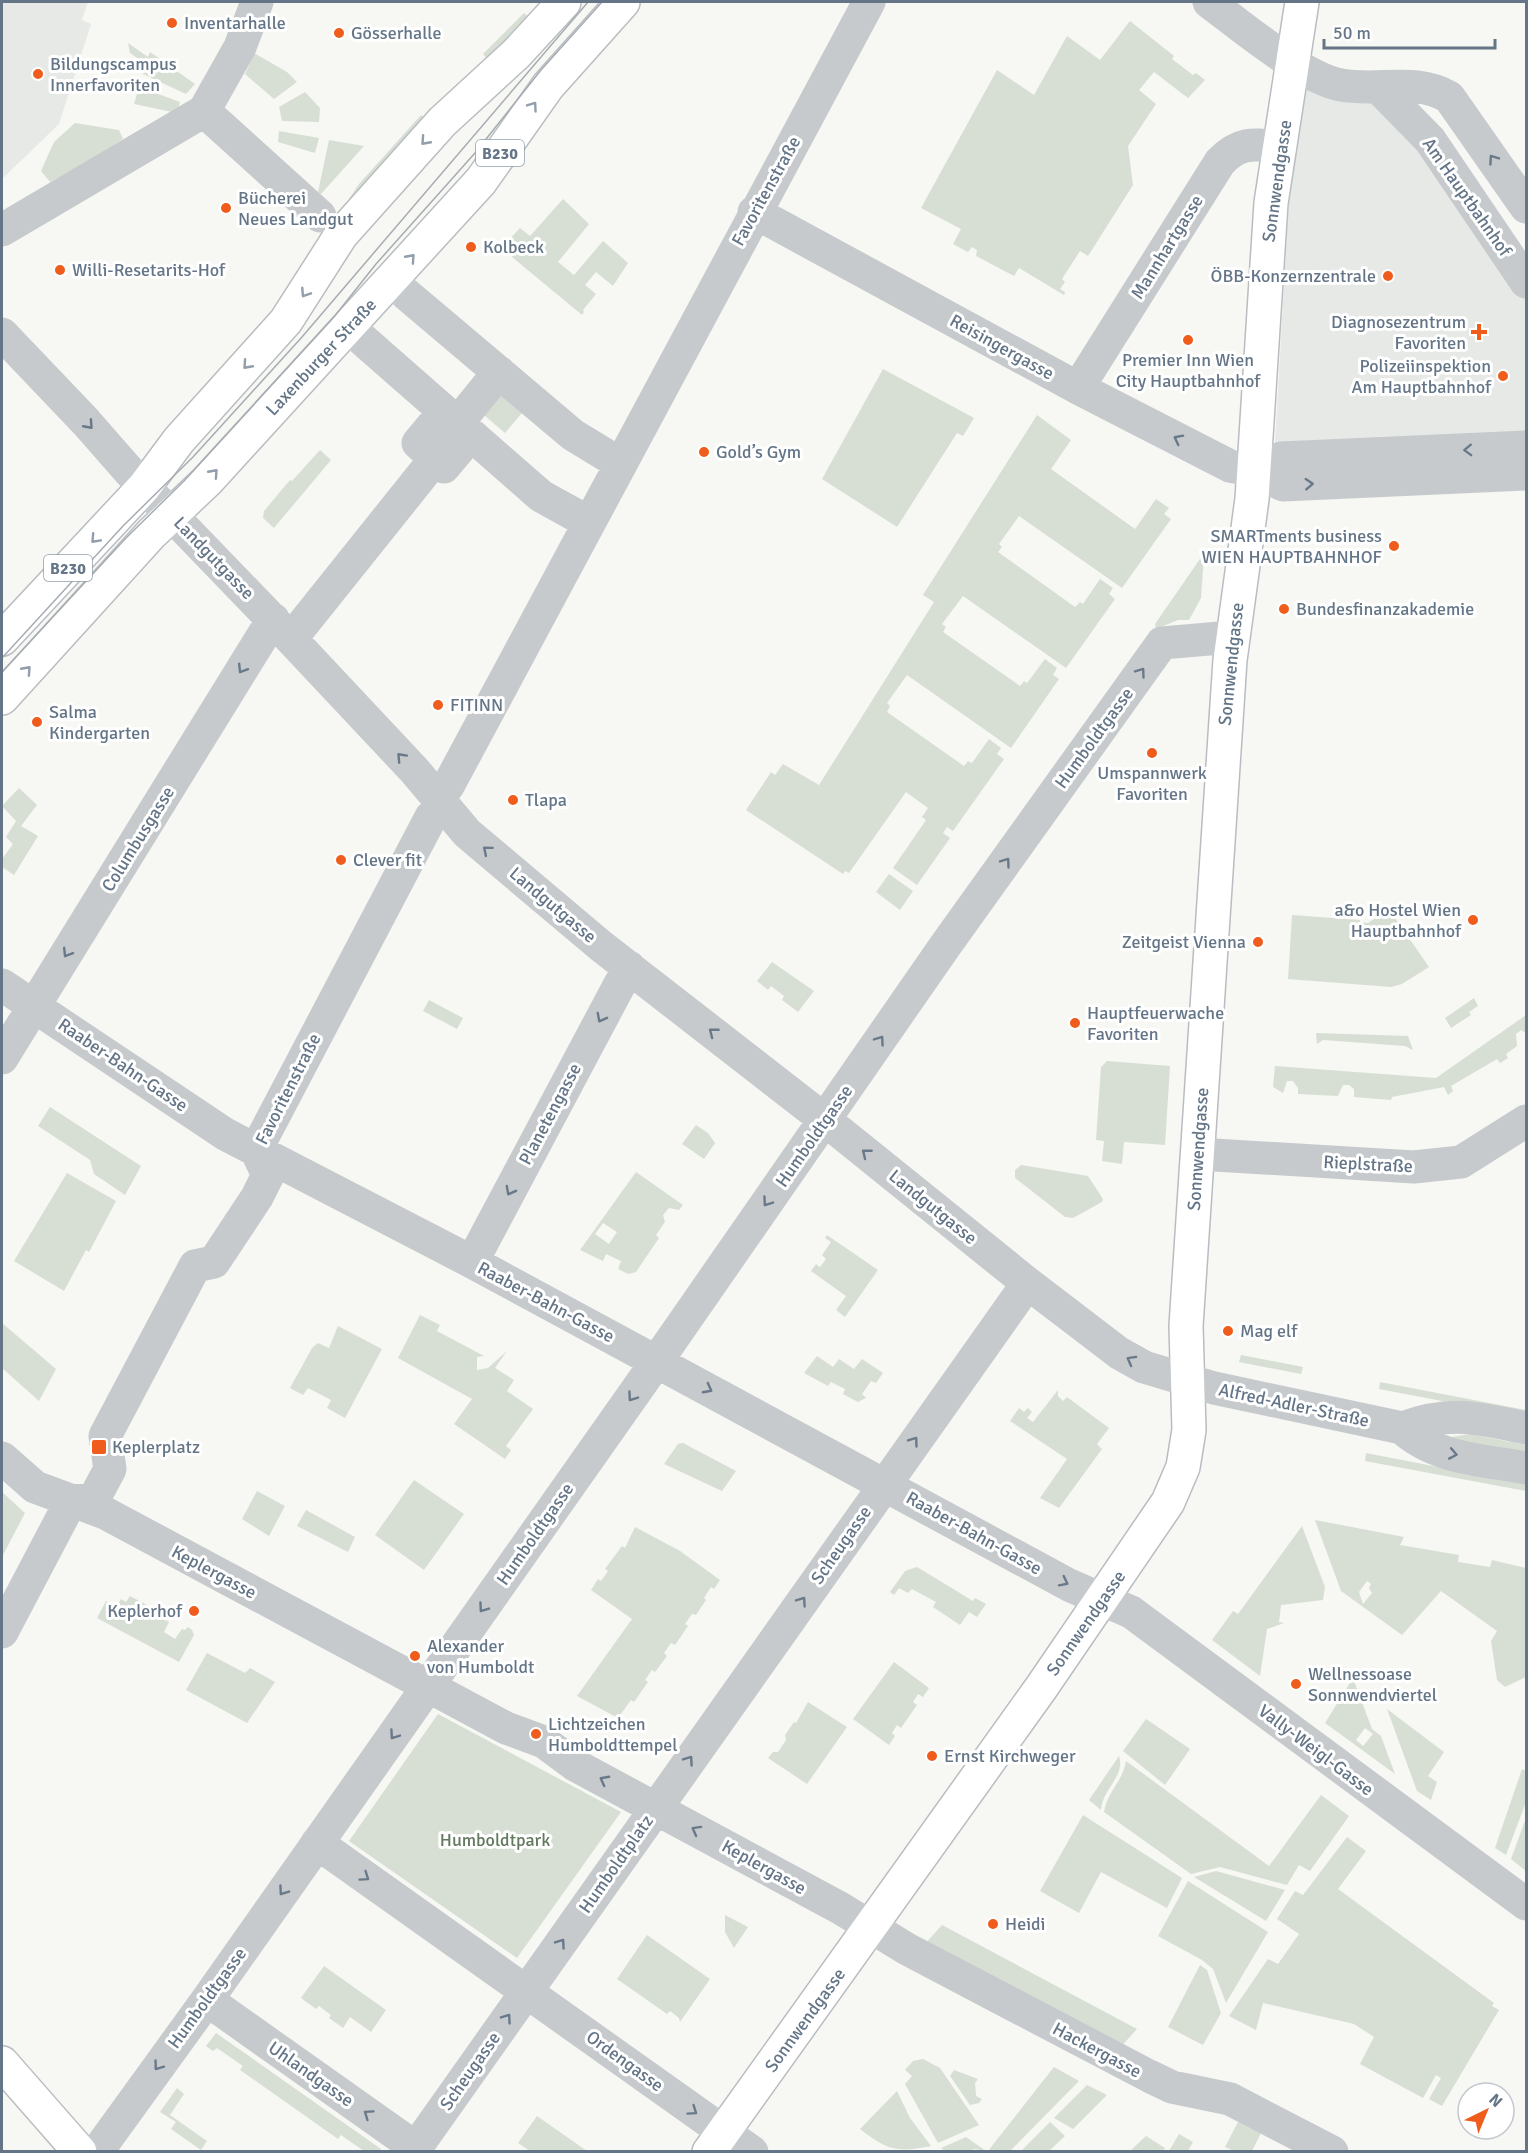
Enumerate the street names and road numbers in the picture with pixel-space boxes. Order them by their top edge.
street label: Sonnwendgasse [1258,118,1296,244]
street label: Favoritenstraße [727,132,805,250]
street label: Am Hauptbahnhof [1418,134,1517,261]
road number: B230 [476,140,524,166]
street label: Mannhartgasse [1126,191,1208,303]
street label: Laxenburger Straße [261,294,381,420]
street label: Reisingergasse [946,309,1058,385]
street label: Landgutgasse [169,512,259,604]
road number: B230 [44,555,92,581]
street label: Sonnwendgasse [1214,602,1248,726]
street label: Humboldtgasse [1050,683,1138,793]
street label: Columbusgasse [97,782,179,896]
street label: Landgutgasse [505,862,601,948]
street label: Raaber-Bahn-Gasse [54,1013,192,1117]
street label: Favoritenstraße [251,1030,325,1148]
street label: Planetengasse [514,1059,586,1169]
street label: Humboldtgasse [771,1081,857,1191]
street label: Sonnwendgasse [1183,1087,1213,1211]
street label: Rieplstraße [1323,1151,1413,1177]
street label: Landgutgasse [885,1165,981,1249]
street label: Raaber-Bahn-Gasse [474,1257,618,1347]
street label: Alfred-Adler-Straße [1217,1378,1371,1432]
street label: Humboldtgasse [492,1479,578,1589]
street label: Raaber-Bahn-Gasse [902,1487,1046,1579]
street label: Scheugasse [806,1502,876,1588]
street label: Keplergasse [168,1540,260,1604]
street label: Sonnwendgasse [1042,1566,1130,1680]
street label: Vally-Weigl-Gasse [1254,1700,1378,1800]
street label: Humboldtplatz [574,1811,658,1917]
street label: Keplergasse [718,1835,810,1899]
street label: Humboldtgasse [163,1943,251,2053]
street label: Sonnwendgasse [760,1964,850,2076]
street label: Hackergasse [1049,2017,1145,2083]
street label: Ordengasse [582,2026,668,2096]
street label: Scheugasse [435,2028,505,2114]
street label: Uhlandgasse [264,2037,358,2111]

